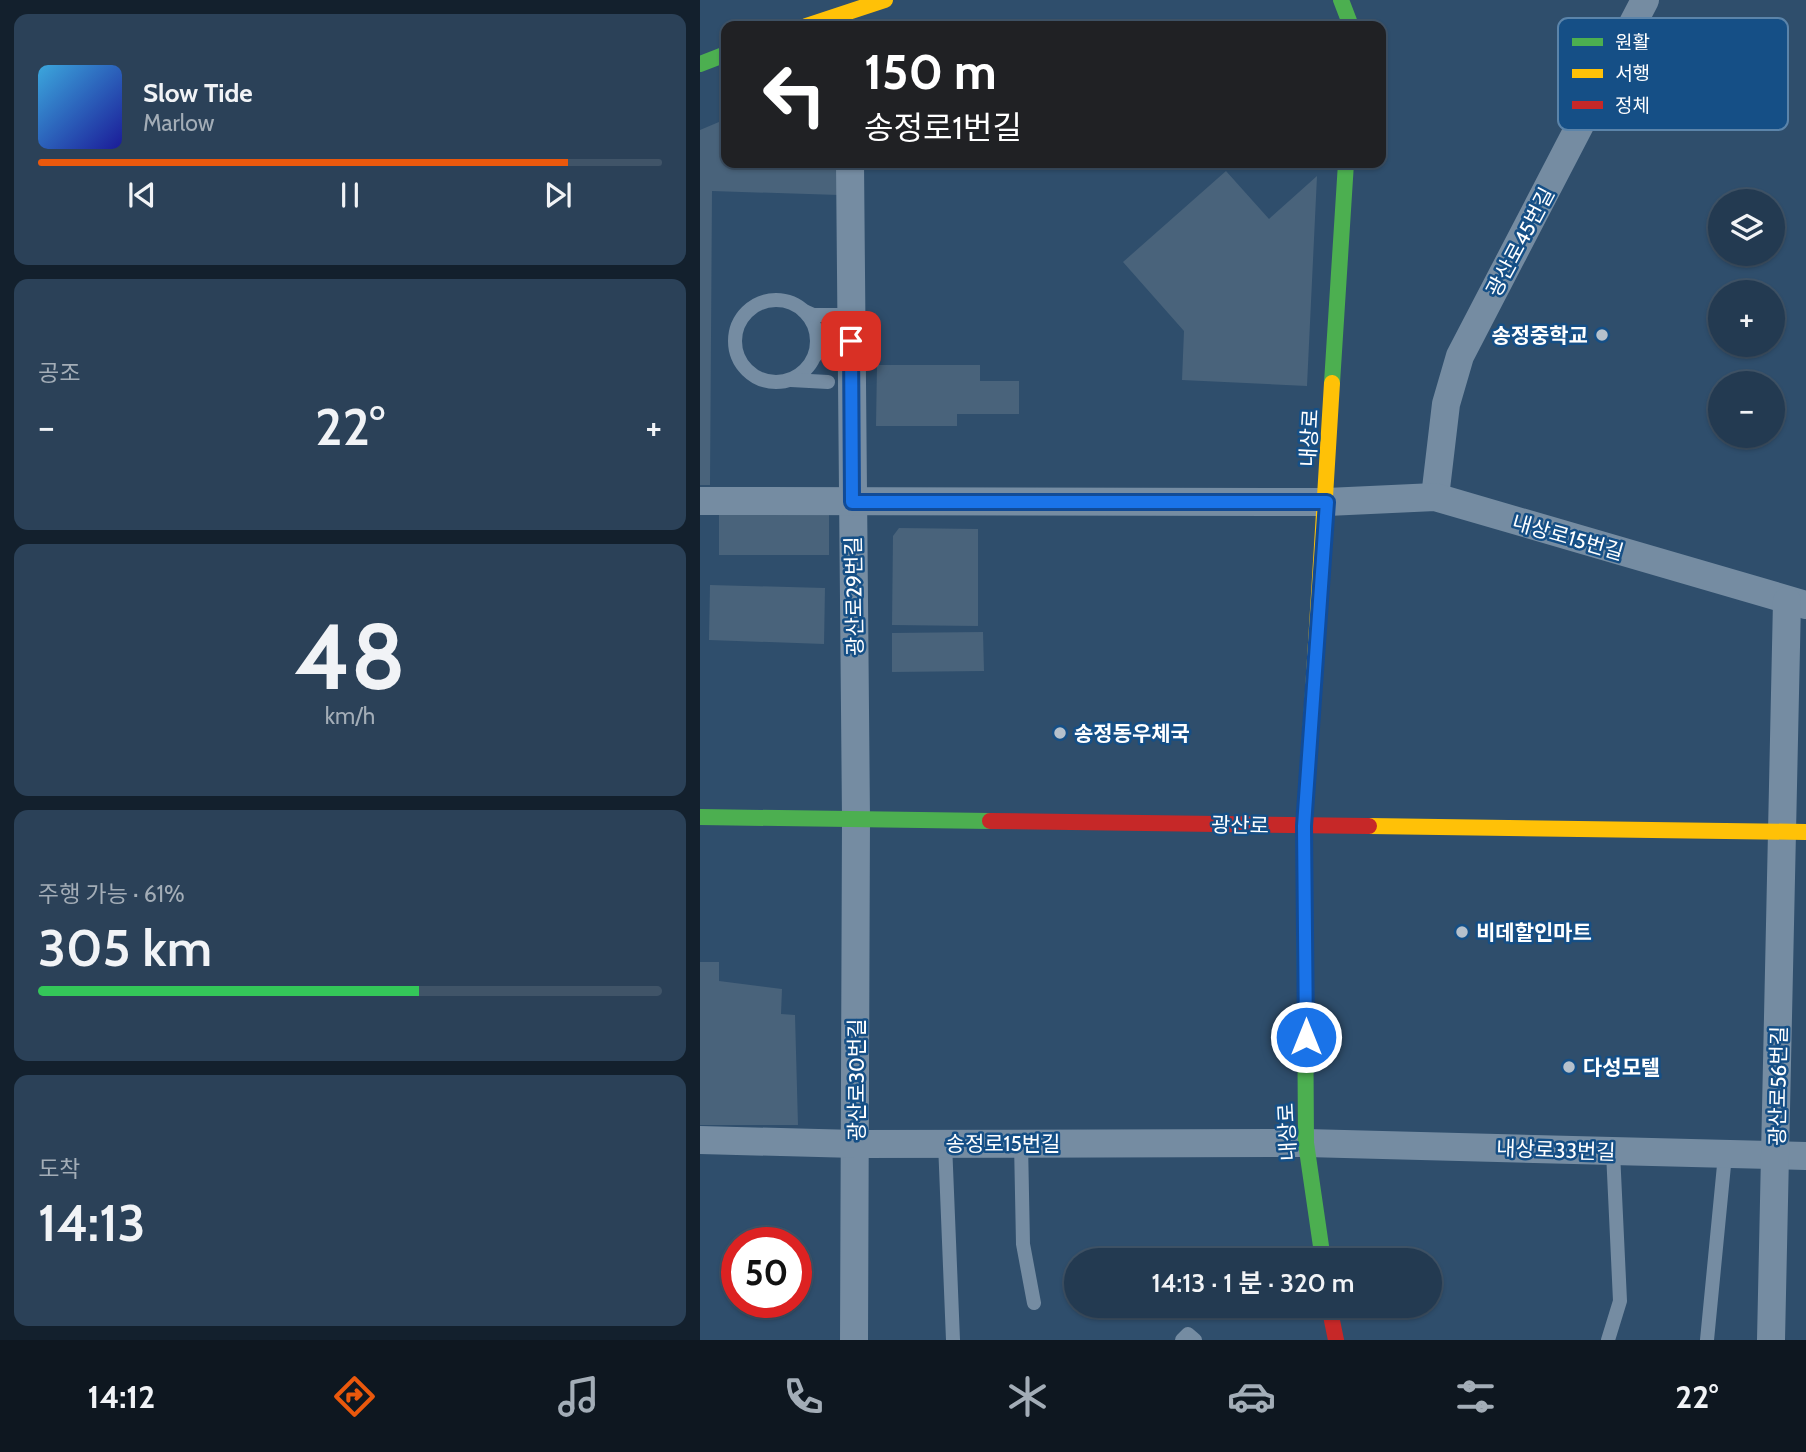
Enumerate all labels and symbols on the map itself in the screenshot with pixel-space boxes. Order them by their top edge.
legend [1558,18,1788,130]
text: 원활 [1615,31,1650,54]
text: 서행 [1615,62,1650,85]
text: 정체 [1615,94,1650,117]
street label: 광산로45번길 [1481,183,1559,301]
pin [821,311,881,371]
place label: 송정중학교 [1491,323,1588,348]
marker: 송정중학교 [1594,327,1610,343]
street label: 내상로 [1295,408,1323,468]
street label: 내상로15번길 [1509,509,1627,565]
street label: 광산로29번길 [840,536,868,656]
place label: 송정동우체국 [1074,721,1190,746]
marker: 송정동우체국 [1052,725,1068,741]
street label: 광산로 [1211,812,1269,838]
place label: 비데할인마트 [1476,920,1592,945]
marker: 비데할인마트 [1454,924,1470,940]
position arrow [1269,1000,1343,1074]
street label: 광산로30번길 [844,1019,869,1141]
street label: 광산로56번길 [1764,1026,1792,1146]
place label: 다성모텔 [1583,1055,1660,1080]
marker: 다성모텔 [1561,1059,1577,1075]
street label: 내상로 [1273,1102,1301,1162]
street label: 송정로15번길 [946,1131,1060,1156]
street label: 내상로33번길 [1496,1135,1616,1165]
speed limit sign: 50 [721,1227,812,1318]

